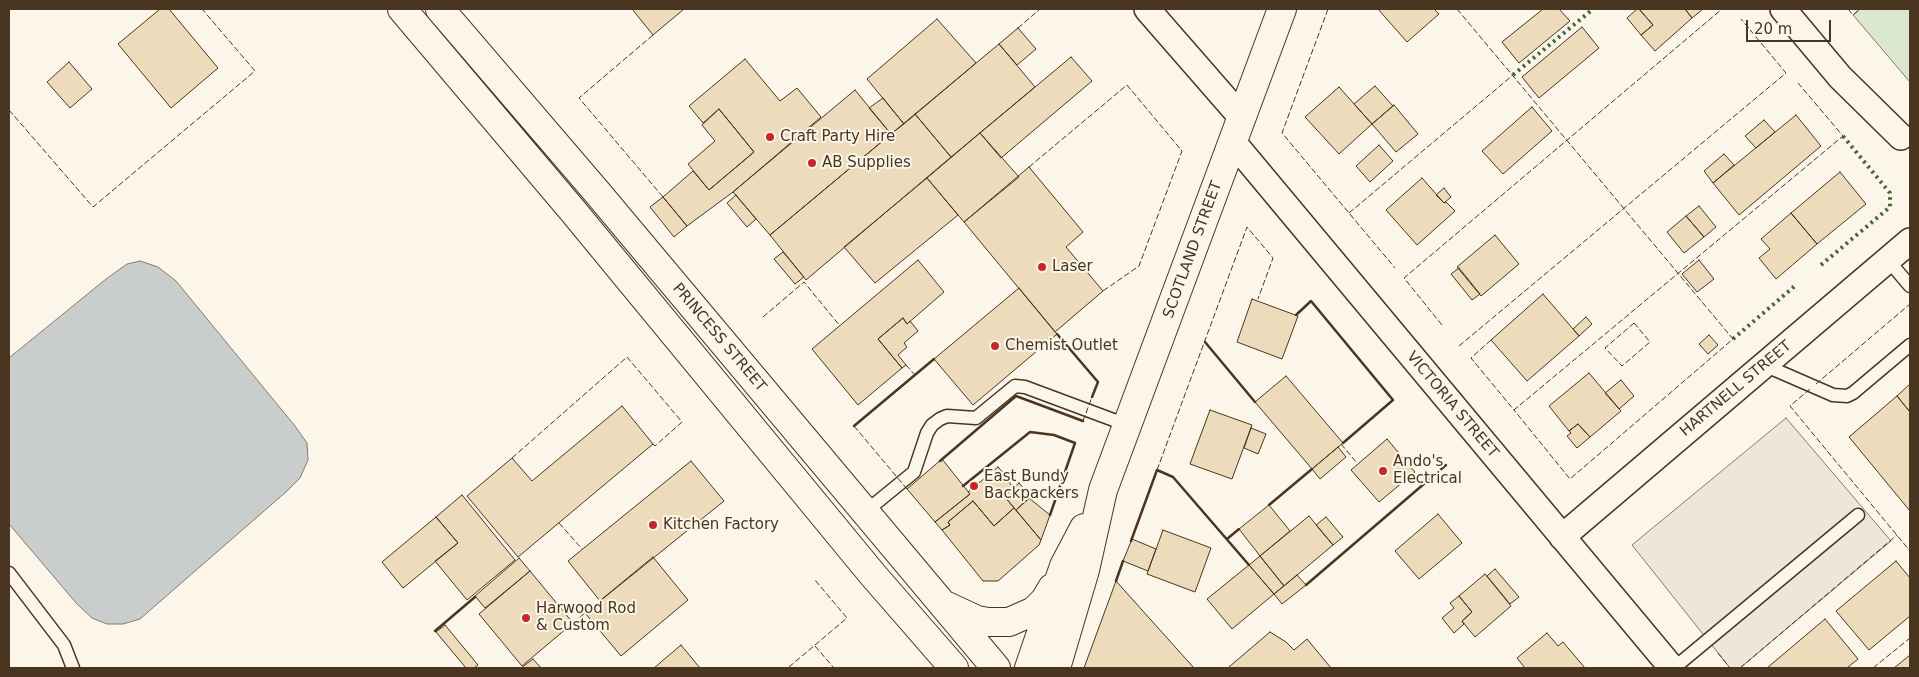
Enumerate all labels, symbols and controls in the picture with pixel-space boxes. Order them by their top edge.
scale bar [1749,10,1834,42]
text: 20 m [1754,20,1792,38]
place label: Craft Party Hire [780,128,895,146]
marker: Craft Party Hire [764,131,776,143]
place label: AB Supplies [822,154,911,172]
marker: AB Supplies [806,157,818,169]
street label: SCOTLAND STREET [1160,179,1226,321]
place label: Laser [1052,258,1093,276]
marker: Laser [1036,261,1048,273]
street label: PRINCESS STREET [668,280,770,396]
place label: Chemist Outlet [1005,337,1118,355]
street label: HARTNELL STREET [1677,337,1795,441]
marker: Chemist Outlet [989,340,1001,352]
street label: VICTORIA STREET [1402,348,1502,462]
place label: Ando's Electrical [1393,453,1462,488]
marker: Ando's Electrical [1377,465,1389,477]
place label: East Bundy Backpackers [984,468,1079,503]
marker: East Bundy Backpackers [968,480,980,492]
place label: Kitchen Factory [663,516,779,534]
marker: Kitchen Factory [647,519,659,531]
place label: Harwood Rod & Custom [536,600,636,635]
marker: Harwood Rod & Custom [520,612,532,624]

